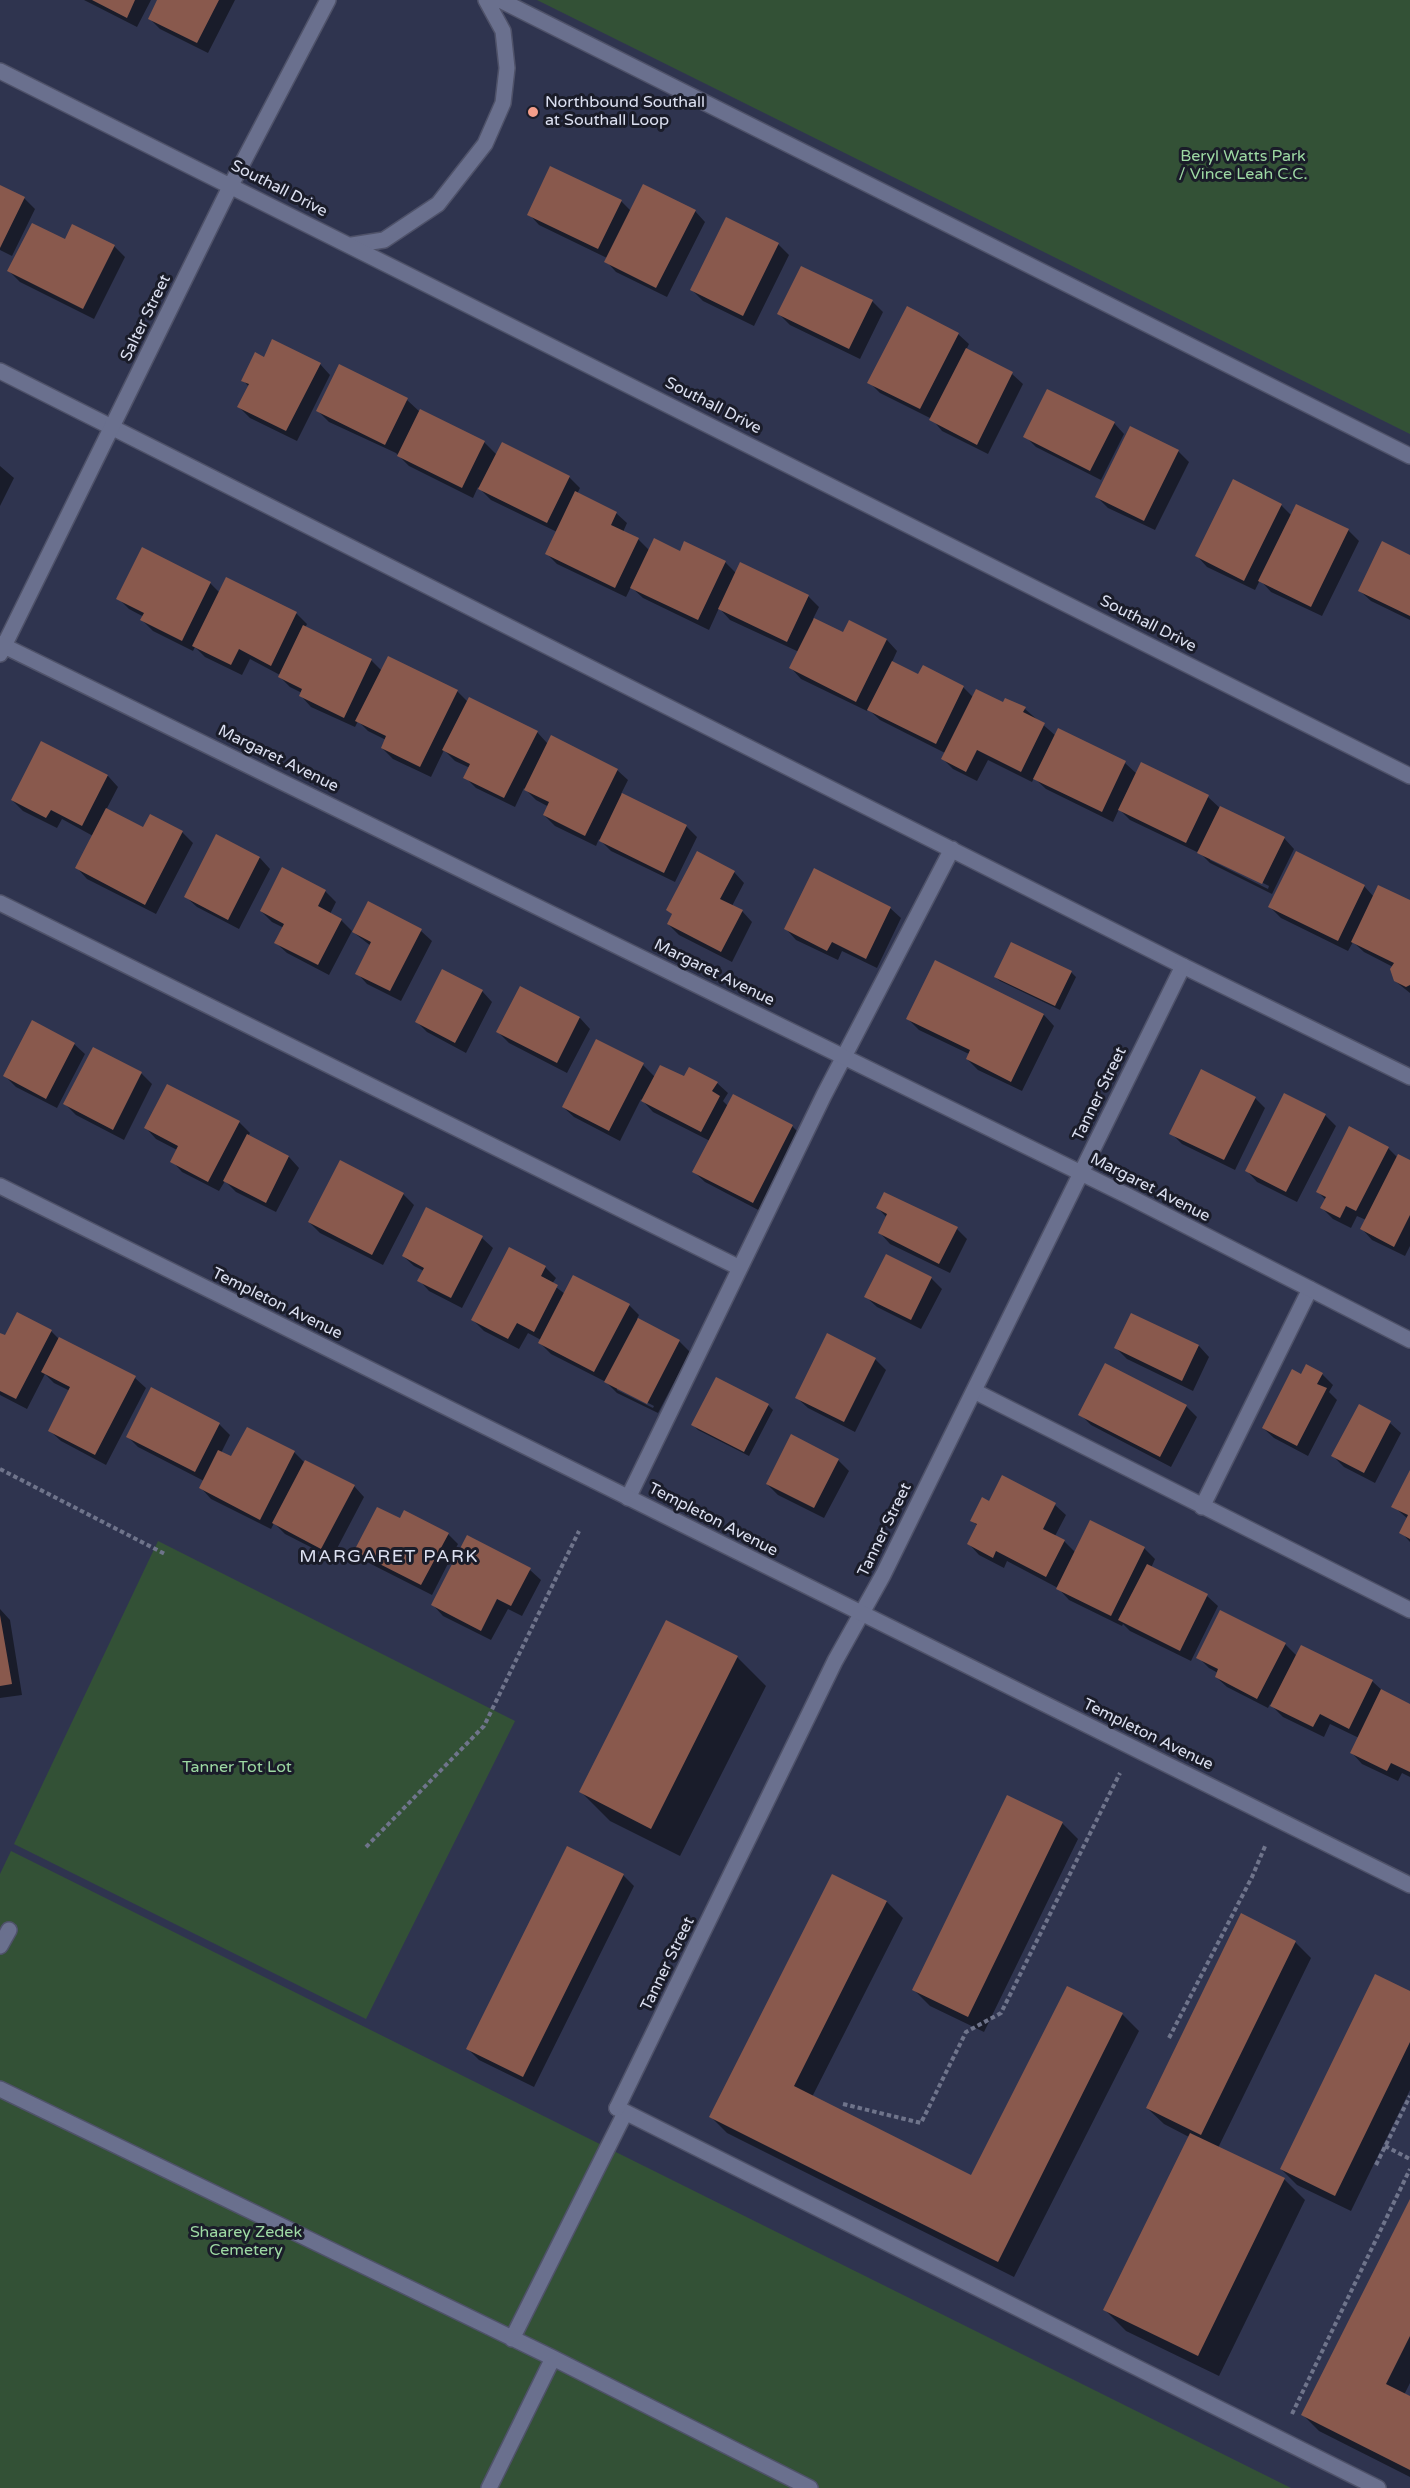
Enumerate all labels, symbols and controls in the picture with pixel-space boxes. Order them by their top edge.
place label: Northbound Southall at Southall Loop [545,93,705,131]
marker: Northbound Southall at Southall Loop [526,105,540,119]
park label: Beryl Watts Park / Vince Leah C.C. [1179,147,1307,185]
street label: Southall Drive [228,156,330,222]
street label: Salter Street [117,272,175,364]
street label: Southall Drive [662,373,764,439]
street label: Southall Drive [1097,591,1199,657]
street label: Margaret Avenue [215,721,341,797]
street label: Margaret Avenue [651,935,777,1011]
street label: Tanner Street [1069,1044,1131,1144]
street label: Margaret Avenue [1087,1150,1213,1226]
street label: Templeton Avenue [209,1264,345,1344]
street label: Templeton Avenue [645,1479,781,1561]
street label: Tanner Street [854,1480,916,1580]
district label: MARGARET PARK [299,1546,479,1568]
street label: Templeton Avenue [1080,1695,1216,1775]
park label: Tanner Tot Lot [182,1758,292,1778]
street label: Tanner Street [637,1914,699,2014]
park label: Shaarey Zedek Cemetery [190,2223,302,2261]

